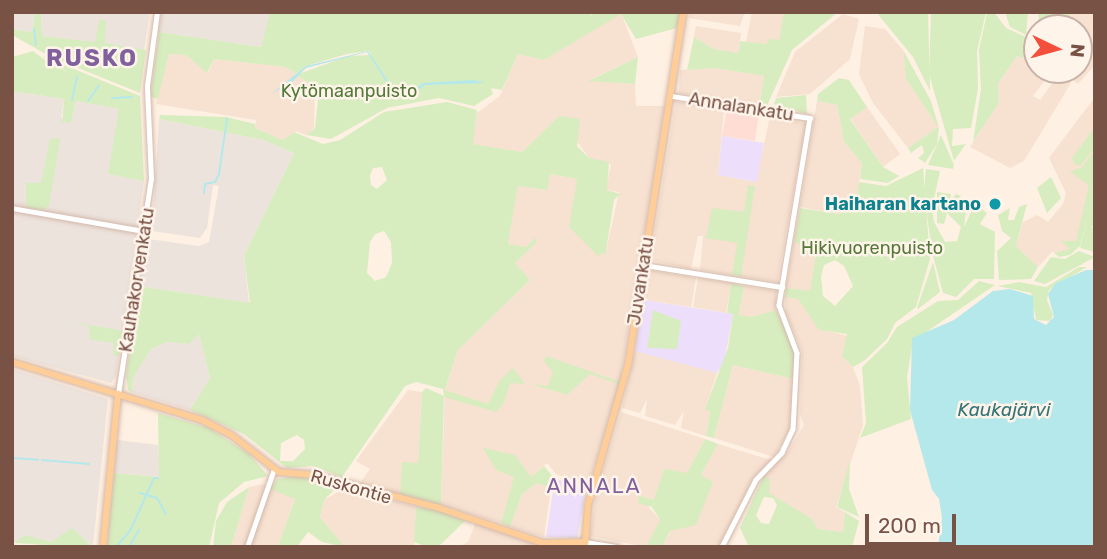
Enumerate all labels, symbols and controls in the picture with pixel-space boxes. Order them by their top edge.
north arrow [1023,14,1093,84]
text: N [1065,43,1089,59]
district label: RUSKO [47,45,137,73]
park label: Kytömaanpuisto [281,80,417,102]
street label: Annalankatu [687,88,795,126]
place label: Haiharan kartano [825,193,981,215]
marker: Haiharan kartano [987,196,1003,212]
street label: Kauhakorvenkatu [115,206,159,354]
street label: Juvankatu [623,235,659,327]
park label: Hikivuorenpuisto [801,237,943,259]
water label: Kaukajärvi [957,399,1051,421]
street label: Ruskontie [308,465,394,509]
district label: ANNALA [547,473,641,499]
scale bar [869,500,960,544]
text: 200 m [878,513,941,538]

